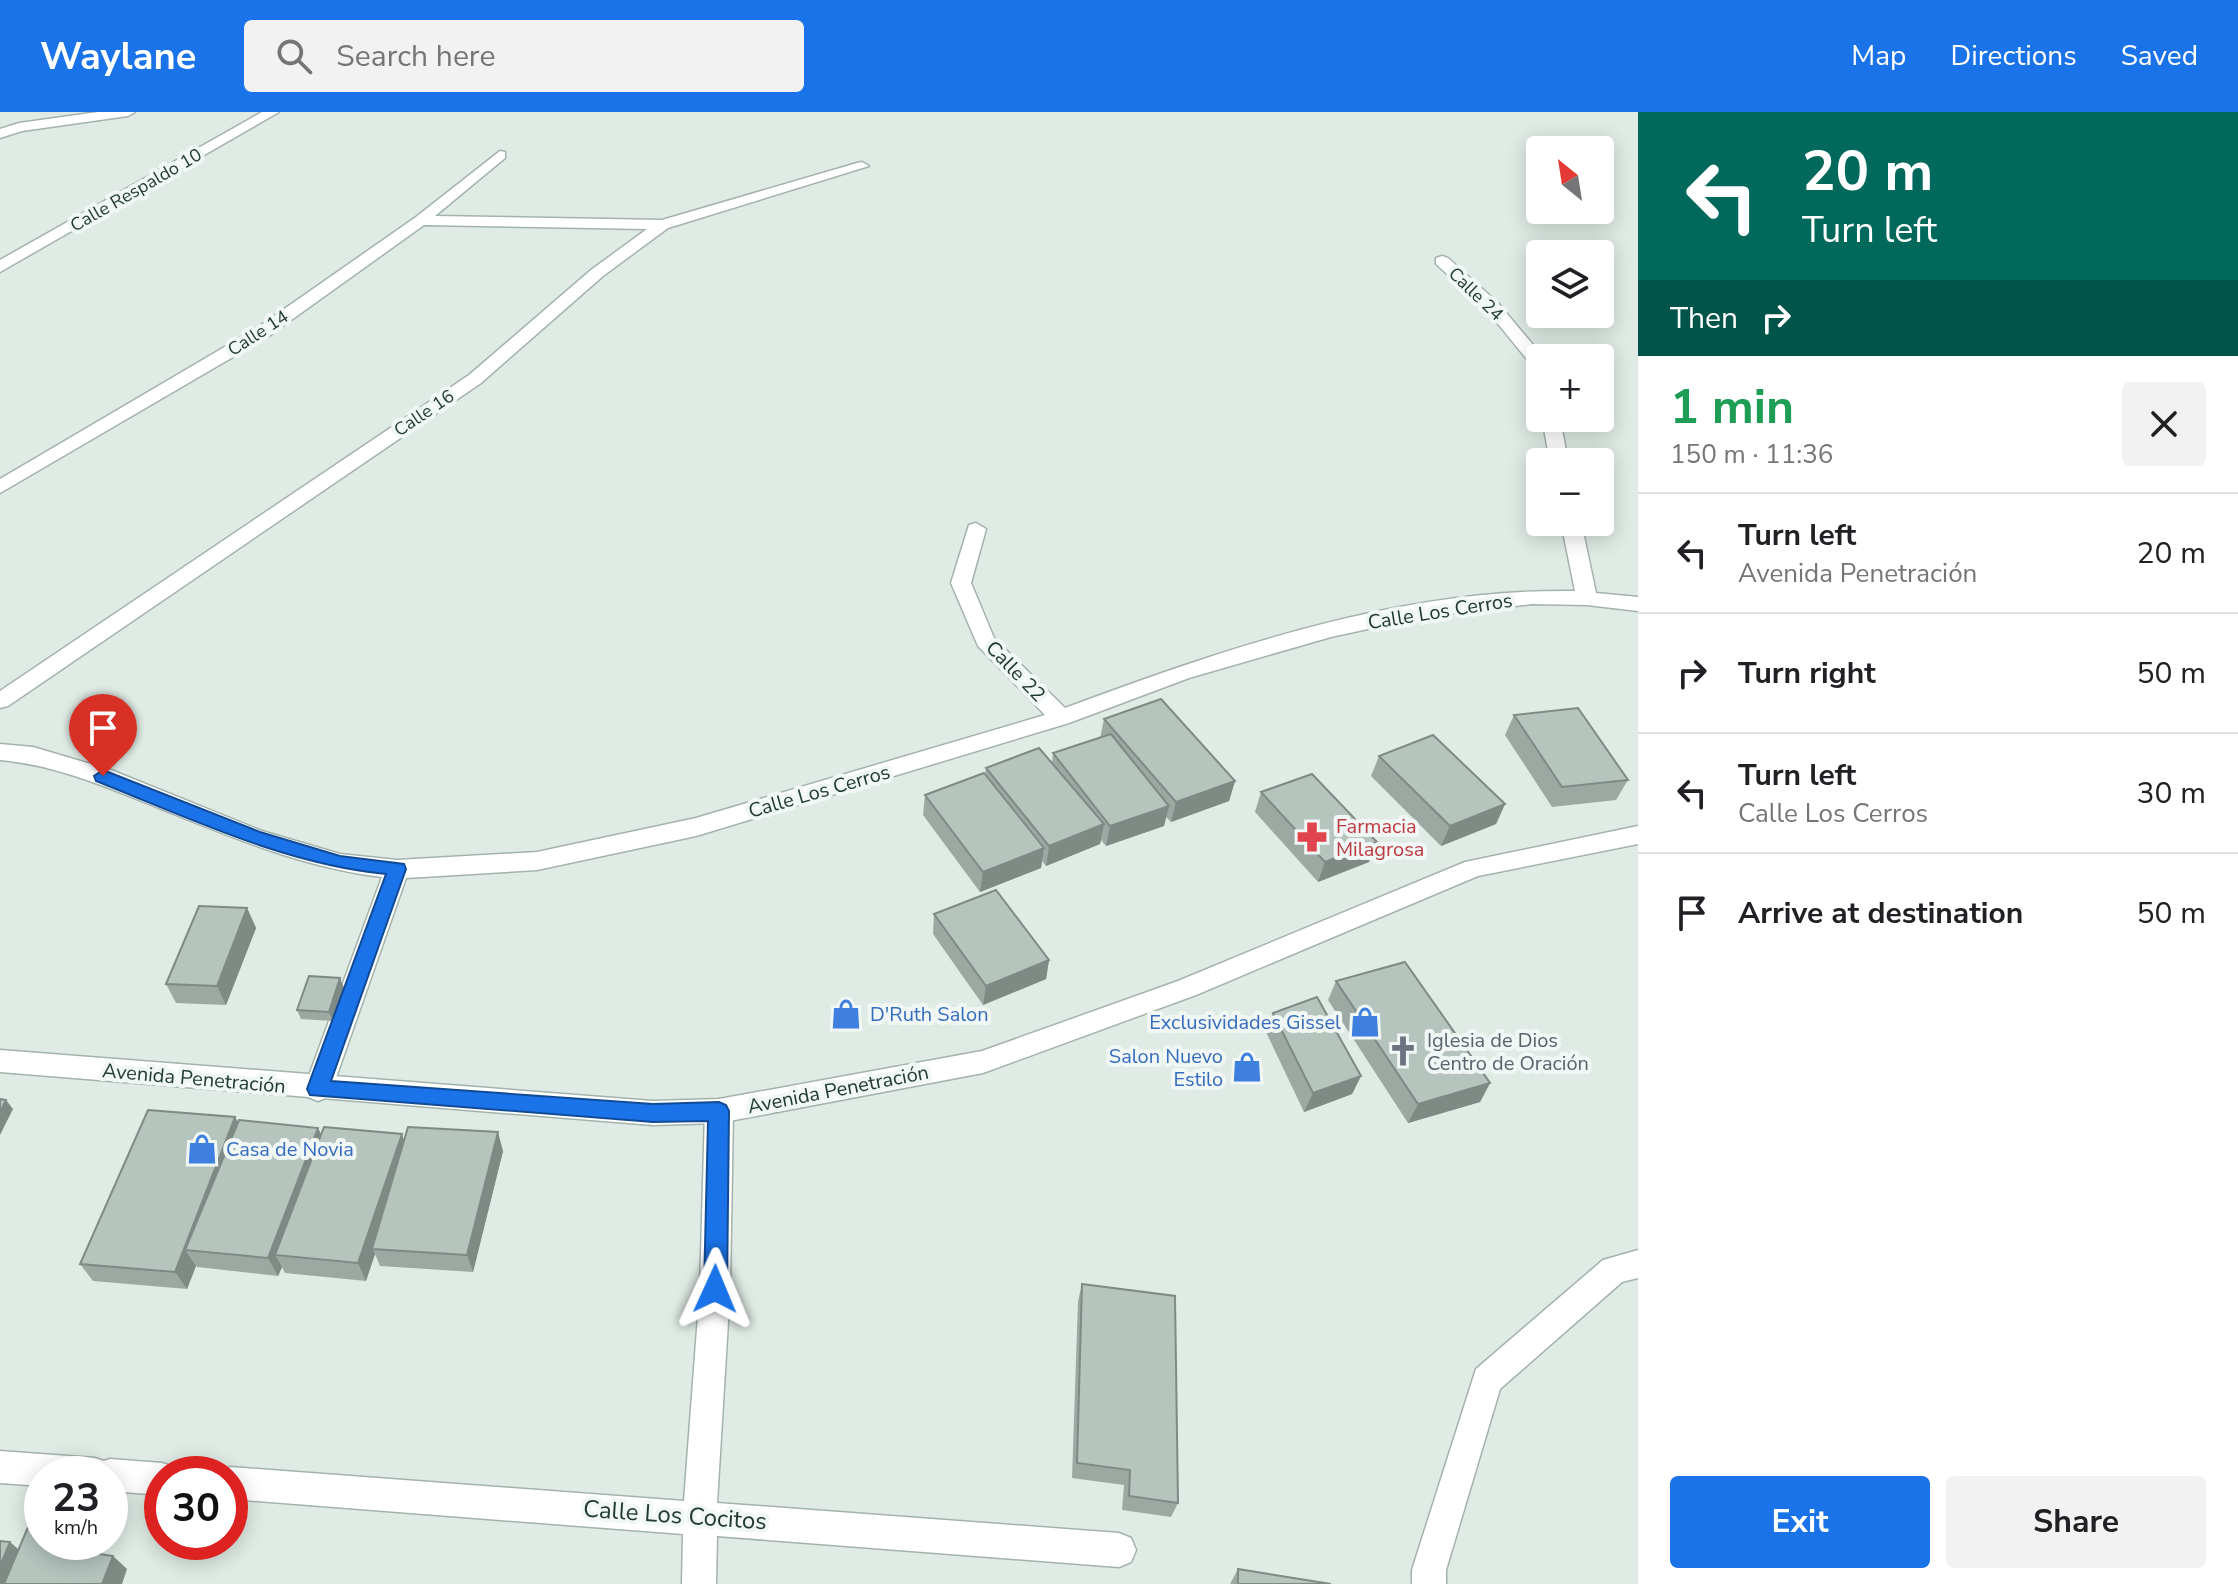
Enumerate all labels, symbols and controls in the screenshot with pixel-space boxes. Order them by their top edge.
search box [244,20,804,92]
text: Waylane [40,31,196,82]
icon: search [272,34,316,78]
text: Search here [336,36,495,77]
text: Map [1851,37,1906,75]
text: Directions [1950,37,2077,75]
text: Saved [2121,37,2198,75]
text: 20 m [1802,133,1933,210]
north arrow [1526,136,1614,224]
map controls [1526,136,1614,536]
street label: Calle Respaldo 10 [66,143,206,237]
icon: left [1670,144,1774,248]
text: Turn left [1802,206,1937,255]
button: layers [1526,240,1614,328]
street label: Calle 24 [1443,262,1509,326]
icon: right [1754,296,1798,340]
text: Then [1670,298,1738,339]
street label: Calle 14 [223,304,293,362]
button: + [1526,344,1614,432]
text: 1 min [1670,374,1794,440]
button: close [2122,382,2206,466]
street label: Calle 16 [389,384,459,442]
text: 150 m · 11:36 [1670,437,1833,472]
button: − [1526,448,1614,536]
text: Turn left [1738,515,1856,556]
icon: left [1670,531,1714,575]
text: 20 m [2137,533,2206,574]
text: Avenida Penetración [1738,556,1977,591]
street label: Calle Los Cerros [1366,587,1514,636]
street label: Calle 22 [980,635,1051,708]
icon: right [1670,651,1714,695]
text: Turn right [1738,653,1876,694]
text: 50 m [2137,653,2206,694]
pin [69,694,137,776]
icon: arrive [81,706,125,750]
text: Turn left [1738,755,1856,796]
street label: Calle Los Cerros [745,758,893,825]
icon: left [1670,771,1714,815]
text: 30 m [2137,773,2206,814]
text: Calle Los Cerros [1738,796,1928,831]
place label: Farmacia Milagrosa [1336,813,1424,863]
pharmacy icon: Farmacia Milagrosa [1295,820,1329,854]
icon: arrive [1670,891,1714,935]
text: Arrive at destination [1738,893,2023,934]
text: 50 m [2137,893,2206,934]
shop icon: D'Ruth Salon [829,997,863,1031]
place label: D'Ruth Salon [870,1001,989,1028]
shop icon: Exclusividades Gissel [1348,1005,1382,1039]
place label: Exclusividades Gissel [1149,1009,1341,1036]
place label: Iglesia de Dios Centro de Oración [1427,1027,1589,1077]
church icon: Iglesia de Dios Centro de Oración [1386,1034,1420,1068]
place label: Salon Nuevo Estilo [1109,1043,1223,1093]
shop icon: Salon Nuevo Estilo [1230,1050,1264,1084]
street label: Avenida Penetración [101,1057,287,1100]
street label: Avenida Penetración [745,1059,931,1120]
shop icon: Casa de Novia [185,1132,219,1166]
place label: Casa de Novia [226,1136,354,1163]
position arrow [673,1247,757,1331]
speed limit sign: 30 [144,1456,248,1560]
text: 23 [52,1471,100,1525]
button: Exit [1670,1476,1930,1568]
button: Share [1946,1476,2206,1568]
street label: Calle Los Cocitos [582,1493,768,1537]
text: km/h [54,1514,98,1541]

